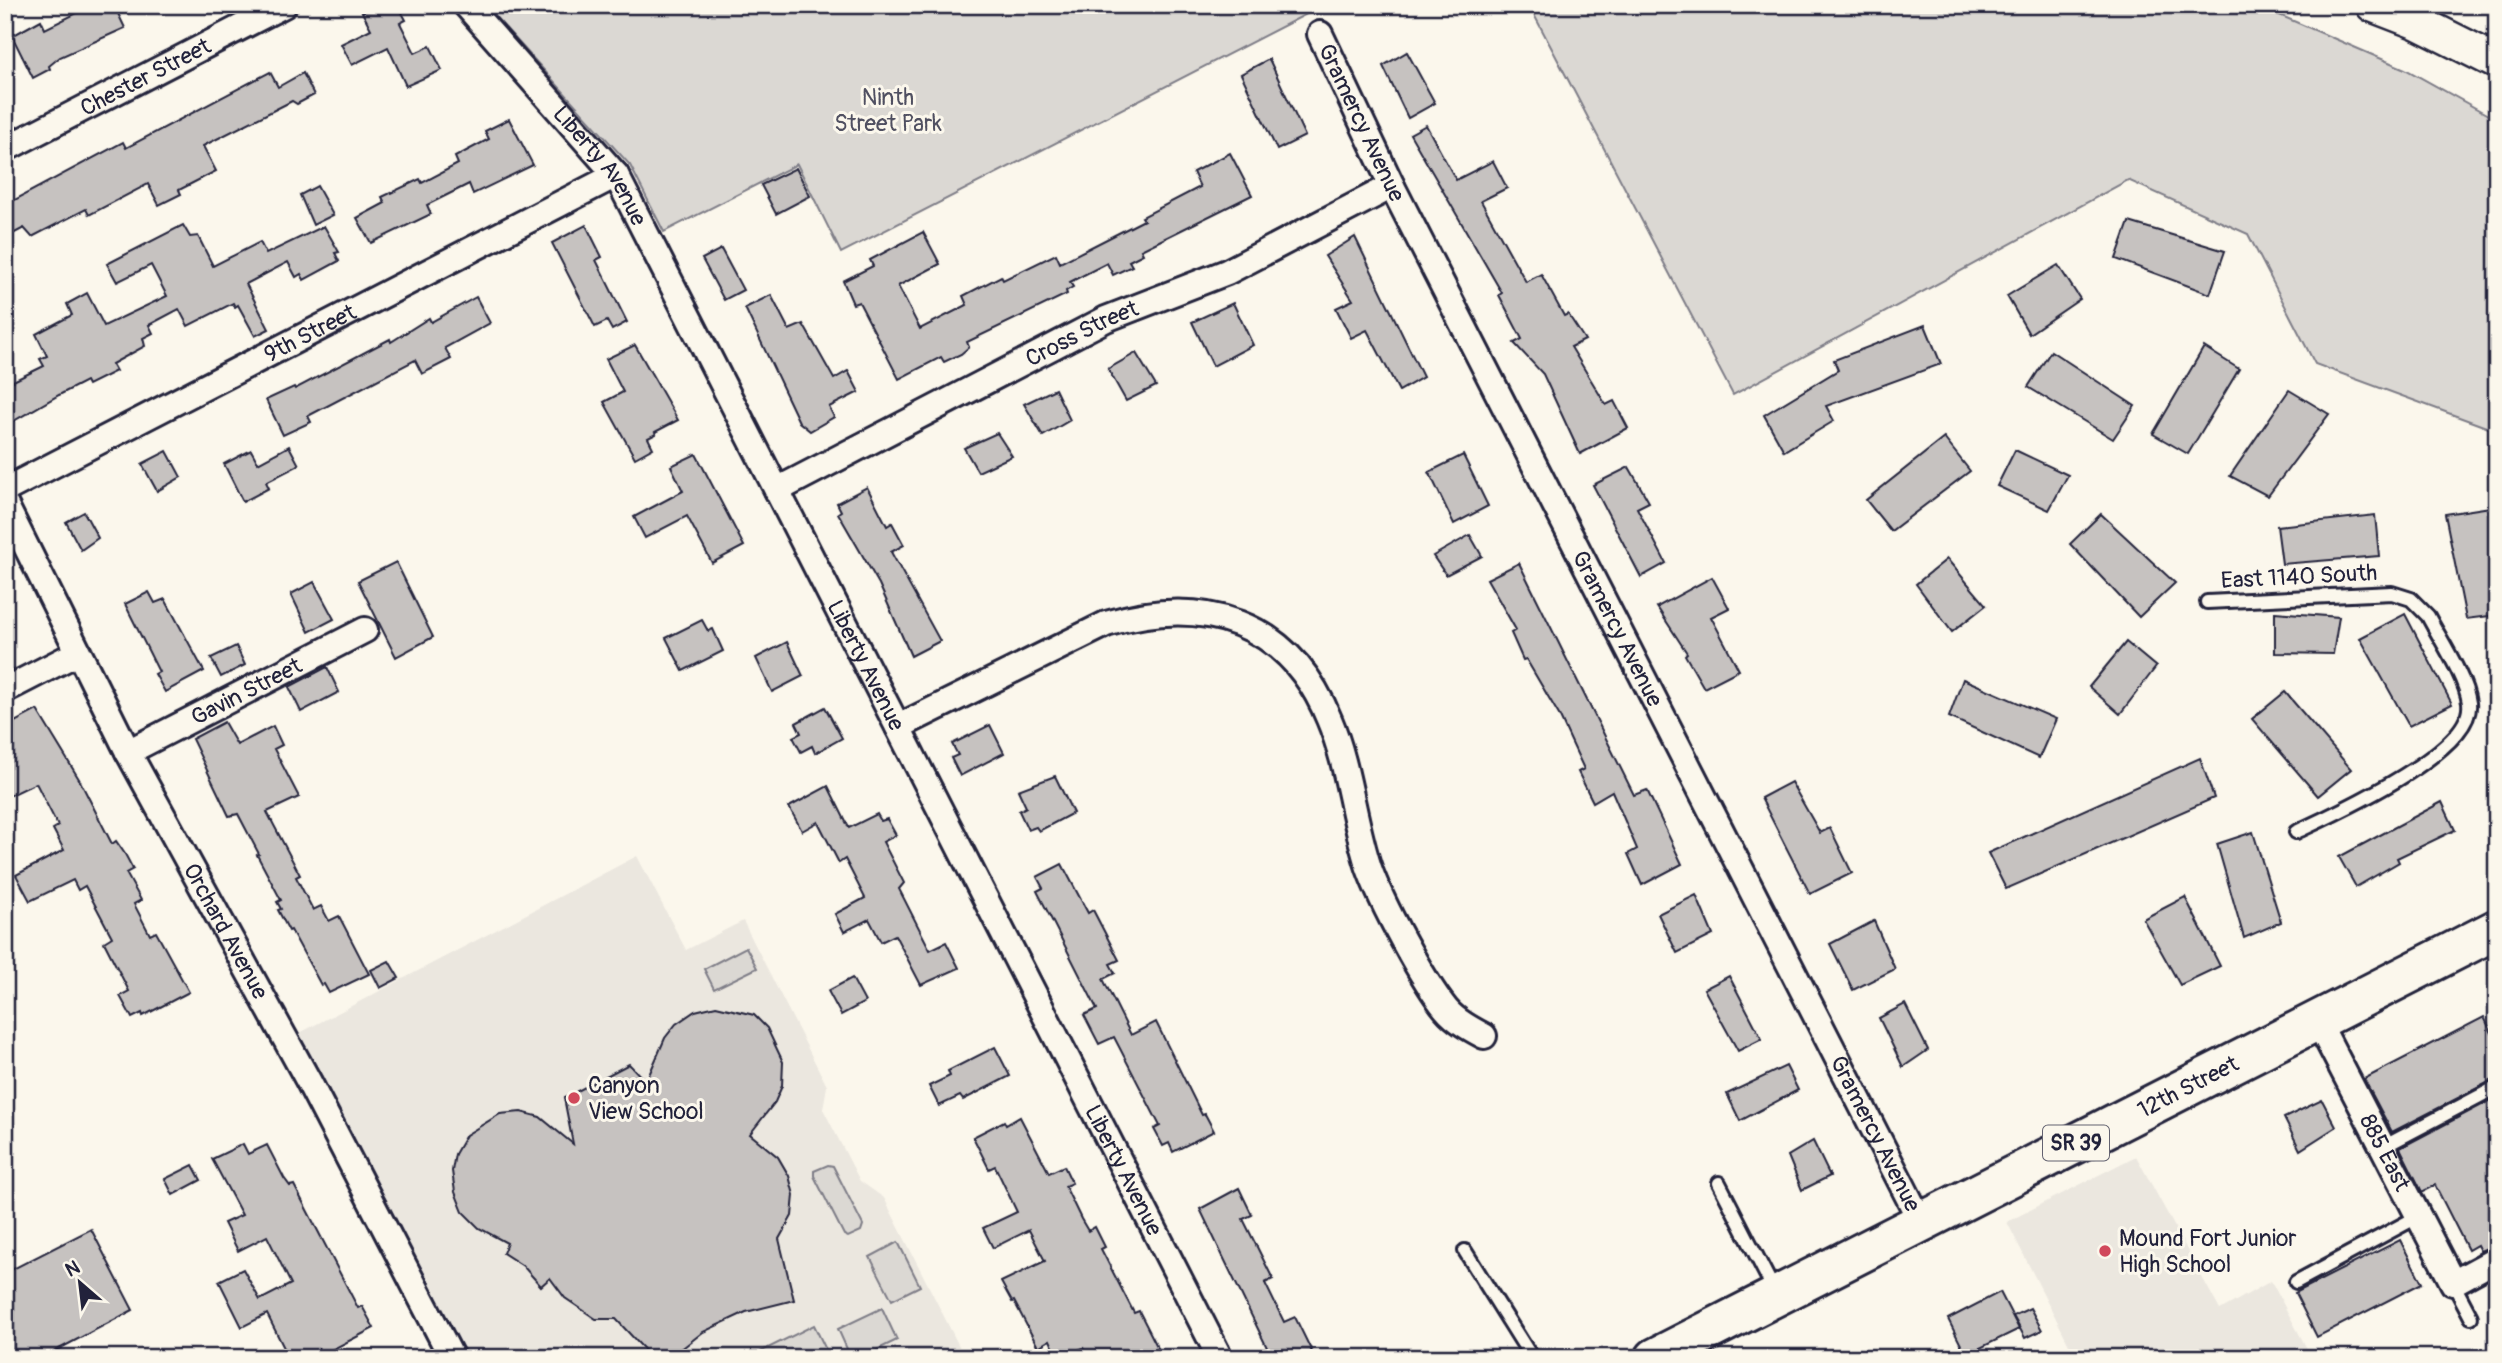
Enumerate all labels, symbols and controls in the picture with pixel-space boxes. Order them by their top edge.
street label: Chester Street [75,31,216,123]
street label: Gramercy Avenue [1312,39,1412,207]
park label: Ninth Street Park [834,83,942,138]
street label: Liberty Avenue [546,100,654,231]
street label: Cross Street [1021,294,1143,373]
street label: 9th Street [259,297,362,369]
street label: Gramercy Avenue [1566,546,1670,712]
street label: East 1140 South [2220,558,2378,595]
street label: Liberty Avenue [820,595,911,736]
street label: Gavin Street [186,651,307,732]
street label: Orchard Avenue [177,858,275,1005]
street label: 12th Street [2133,1049,2244,1125]
street label: Gramercy Avenue [1823,1051,1928,1217]
place label: Canyon View School [588,1071,704,1126]
marker: Canyon View School [566,1090,582,1106]
street label: Liberty Avenue [1078,1100,1169,1241]
street label: 885 East [2353,1109,2417,1197]
road number: SR 39 [2043,1126,2109,1160]
place label: Mound Fort Junior High School [2119,1224,2297,1279]
marker: Mound Fort Junior High School [2097,1243,2113,1259]
north arrow [46,1248,116,1318]
text: N [61,1255,84,1282]

